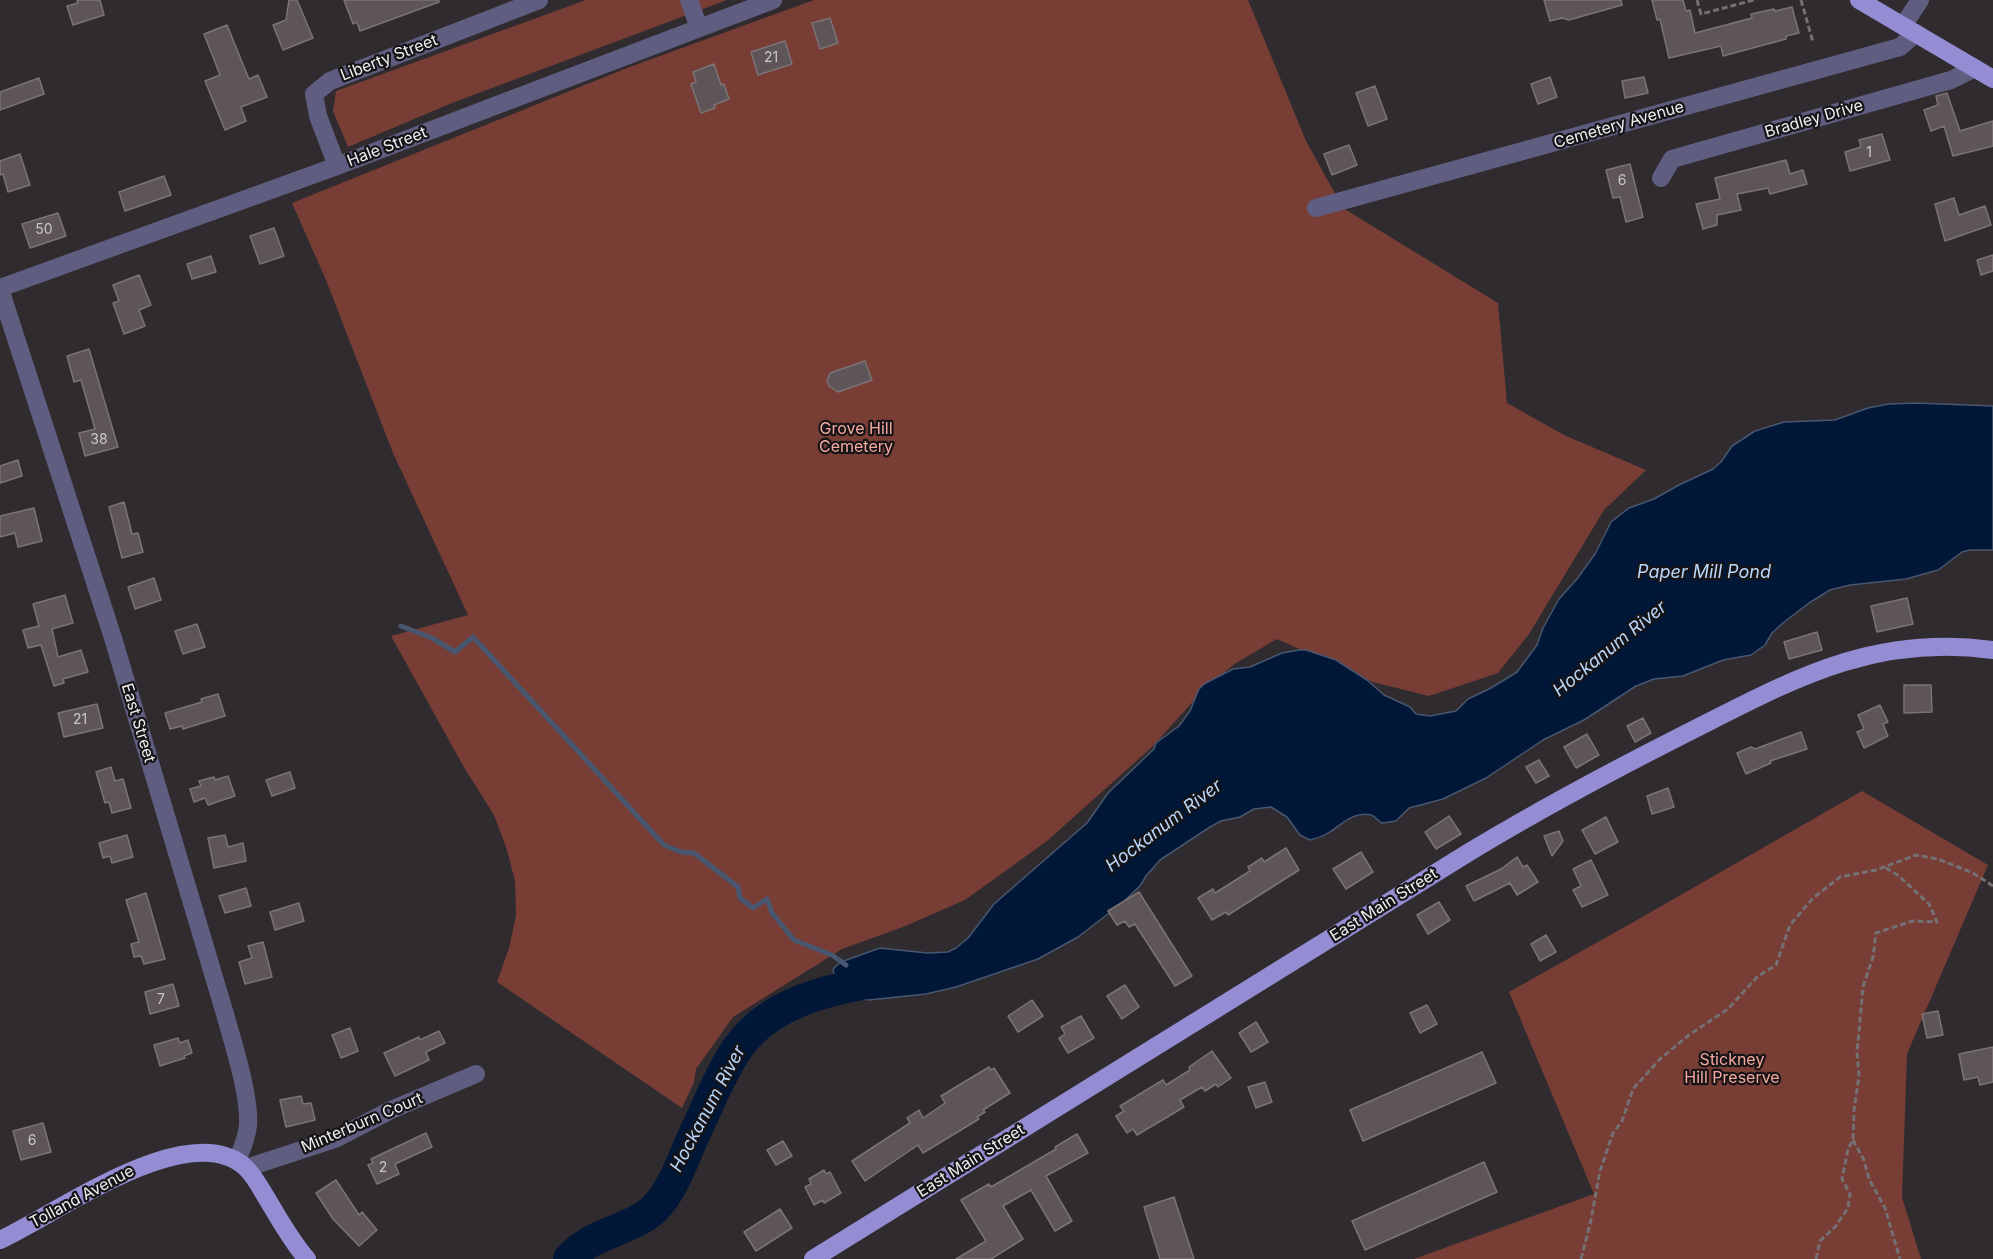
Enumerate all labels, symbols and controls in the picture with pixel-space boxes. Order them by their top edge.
street label: Liberty Street [338,31,440,85]
house number: 21 [764,50,778,66]
street label: Bradley Drive [1763,96,1865,142]
street label: Cemetery Avenue [1552,97,1686,153]
street label: Hale Street [344,123,430,171]
house number: 1 [1866,145,1872,161]
house number: 6 [1618,173,1626,189]
house number: 50 [35,222,53,238]
park label: Grove Hill Cemetery [819,419,893,457]
house number: 38 [90,432,108,448]
water label: Paper Mill Pond [1637,562,1771,584]
water label: Hockanum River [1549,597,1671,701]
street label: East Street [117,681,159,765]
house number: 21 [73,712,87,728]
water label: Hockanum River [1102,775,1226,877]
street label: East Main Street [1327,864,1441,946]
house number: 7 [157,992,165,1008]
water label: Hockanum River [666,1042,750,1176]
park label: Stickney Hill Preserve [1684,1050,1780,1088]
street label: Minterburn Court [298,1089,426,1157]
street label: East Main Street [914,1120,1028,1202]
house number: 6 [28,1133,36,1149]
house number: 2 [379,1160,387,1176]
street label: Tolland Avenue [27,1161,137,1233]

